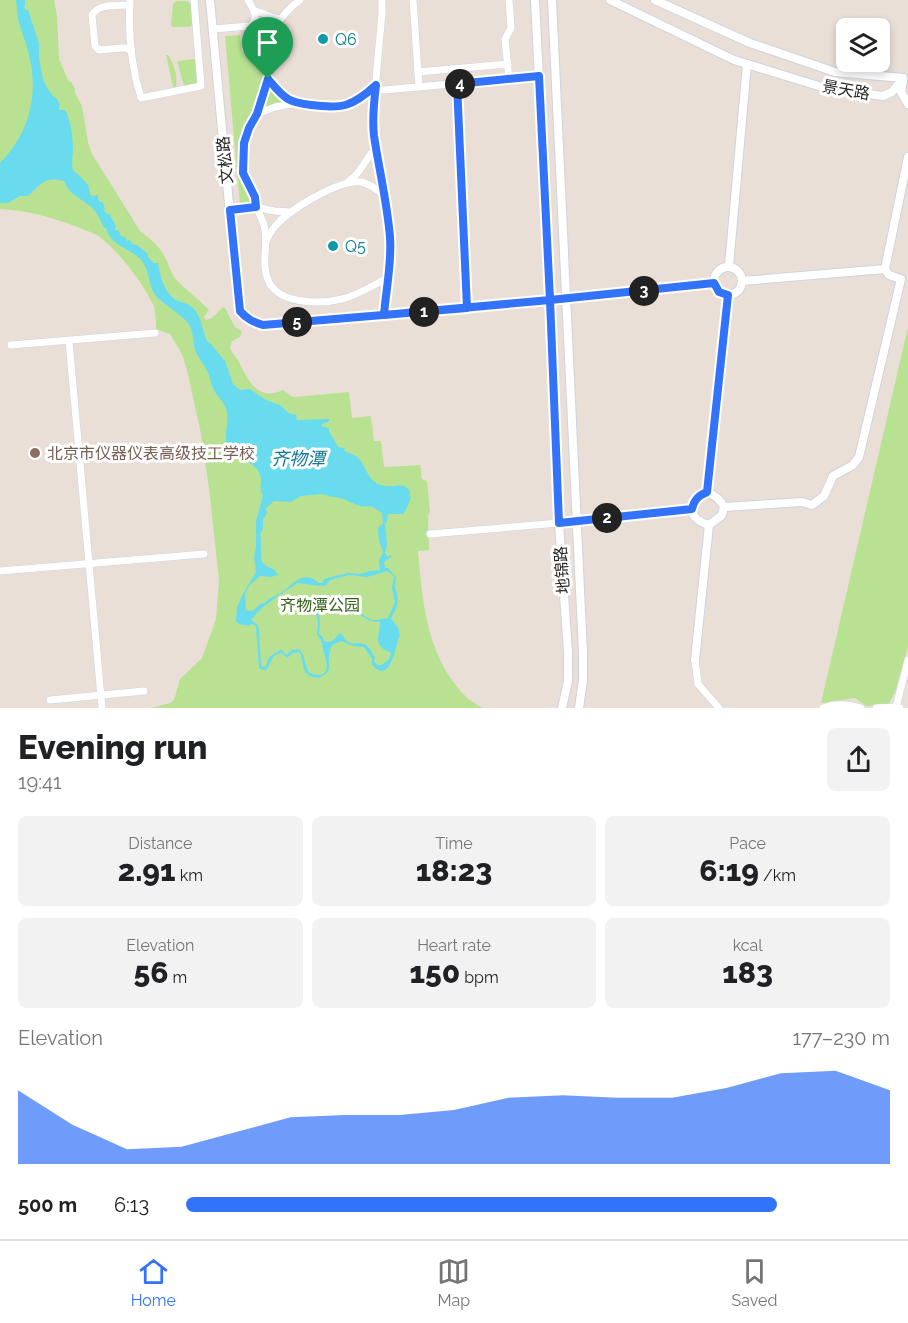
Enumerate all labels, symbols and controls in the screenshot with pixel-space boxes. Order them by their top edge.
pin [242,17,293,79]
map controls [836,18,890,72]
button: layers [836,18,890,72]
icon: arrive [251,26,284,59]
place label: Q6 [335,30,357,49]
marker: Q6 [316,32,330,46]
pin: 4 [445,69,475,99]
text: 4 [455,74,465,93]
street label: 景天路 [821,76,871,104]
street label: 文松路 [213,135,237,185]
place label: Q5 [345,237,366,256]
marker: Q5 [326,239,340,253]
pin: 3 [629,276,659,306]
text: 3 [640,281,648,300]
pin: 1 [409,297,439,327]
text: 1 [420,302,428,321]
pin: 5 [282,307,312,337]
text: 5 [293,312,301,331]
place label: 北京市仪器仪表高级技工学校 [47,444,255,463]
marker: 北京市仪器仪表高级技工学校 [28,446,42,460]
water label: 齐物潭 [271,448,328,469]
pin: 2 [592,503,622,533]
text: 2 [602,508,612,527]
street label: 地锦路 [551,545,573,595]
park label: 齐物潭公园 [280,596,360,615]
text: Evening run [18,728,208,767]
button: share [827,728,890,791]
text: 19:41 [18,770,62,794]
text: Distance [128,834,192,853]
text: Time [435,834,473,853]
text: Pace [729,834,766,853]
text: 2.91 [118,853,176,888]
text: 18:23 [416,853,492,888]
text: 6:19 [699,853,759,888]
text: km [176,866,203,885]
text: /km [759,866,796,885]
text: Elevation [126,936,194,955]
text: Heart rate [417,936,491,955]
text: kcal [733,936,763,955]
text: 56 [133,955,168,990]
text: 150 [409,955,460,990]
text: 183 [722,955,773,990]
text: m [168,968,187,987]
text: bpm [460,968,499,987]
text: Elevation [18,1026,103,1050]
text: 177–230 m [793,1026,890,1050]
text: 500 m [18,1193,77,1217]
text: 6:13 [114,1193,149,1217]
tab: Home [131,1255,176,1310]
tab: Map [437,1255,470,1310]
tab: Saved [732,1255,777,1310]

